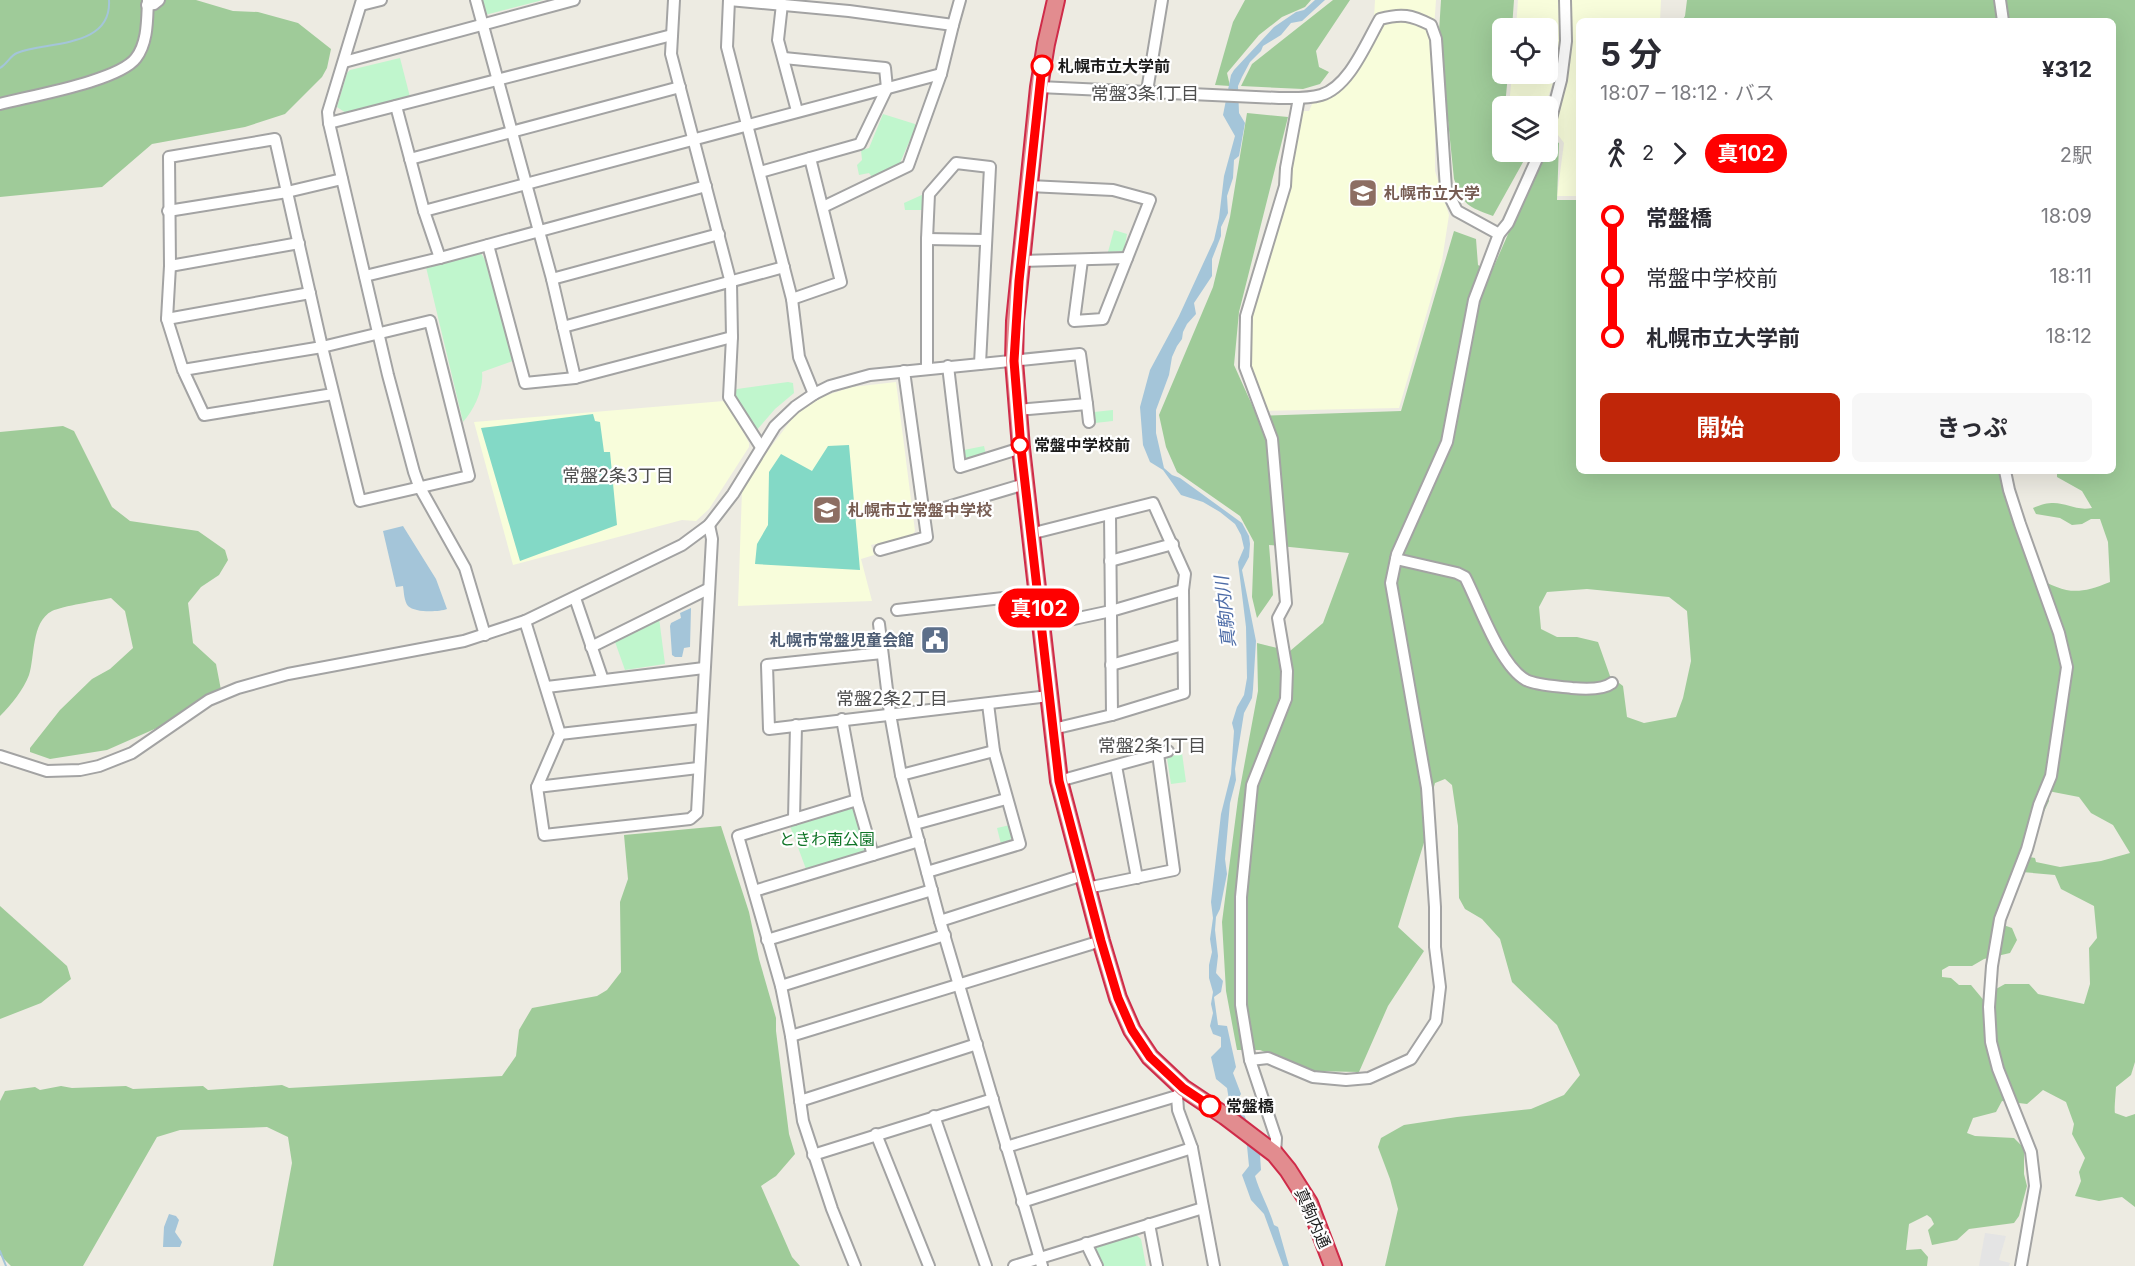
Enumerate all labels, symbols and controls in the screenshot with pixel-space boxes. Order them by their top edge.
map controls [1492,18,1558,162]
button: locate [1492,18,1558,84]
text: 5 分 [1600,34,1662,74]
marker: 札幌市立大学前 [1031,55,1053,77]
place label: 札幌市立大学前 [1058,56,1170,76]
text: ¥312 [2042,56,2092,82]
text: 18:07 – 18:12 · バス [1600,81,1775,105]
district label: 常盤3条1丁目 [1091,83,1199,104]
button: layers [1492,96,1558,162]
icon: walk [1600,137,1633,170]
icon: forward [1663,137,1696,170]
text: 2 [1642,141,1654,165]
text: 真102 [1717,141,1775,166]
text: 2駅 [2060,143,2092,167]
school or university icon: 札幌市立大学 [1347,177,1379,209]
place label: 札幌市立大学 [1384,183,1480,203]
text: 18:09 [2041,204,2092,228]
text: 常盤橋 [1646,205,1712,231]
text: 18:11 [2049,264,2092,288]
text: 常盤中学校前 [1646,265,1778,291]
text: 18:12 [2045,324,2092,348]
text: 札幌市立大学前 [1646,325,1800,351]
button: 開始 [1600,393,1840,462]
button: きっぷ [1852,393,2092,462]
place label: 常盤中学校前 [1034,435,1130,455]
marker: 常盤中学校前 [1011,436,1029,454]
district label: 常盤2条3丁目 [562,465,674,486]
school or university icon: 札幌市立常盤中学校 [811,494,843,526]
place label: 札幌市立常盤中学校 [848,500,992,520]
water label: 真駒内川 [1211,573,1239,649]
line badge: 真102 [997,588,1081,628]
text: 真102 [1010,596,1068,621]
public building icon: 札幌市常盤児童会館 [919,624,951,656]
place label: 札幌市常盤児童会館 [770,630,914,650]
district label: 常盤2条2丁目 [836,688,948,709]
district label: 常盤2条1丁目 [1098,735,1206,756]
park label: ときわ南公園 [779,829,875,849]
marker: 常盤橋 [1199,1095,1221,1117]
place label: 常盤橋 [1226,1096,1274,1116]
street label: 真駒内通 [1291,1185,1335,1251]

